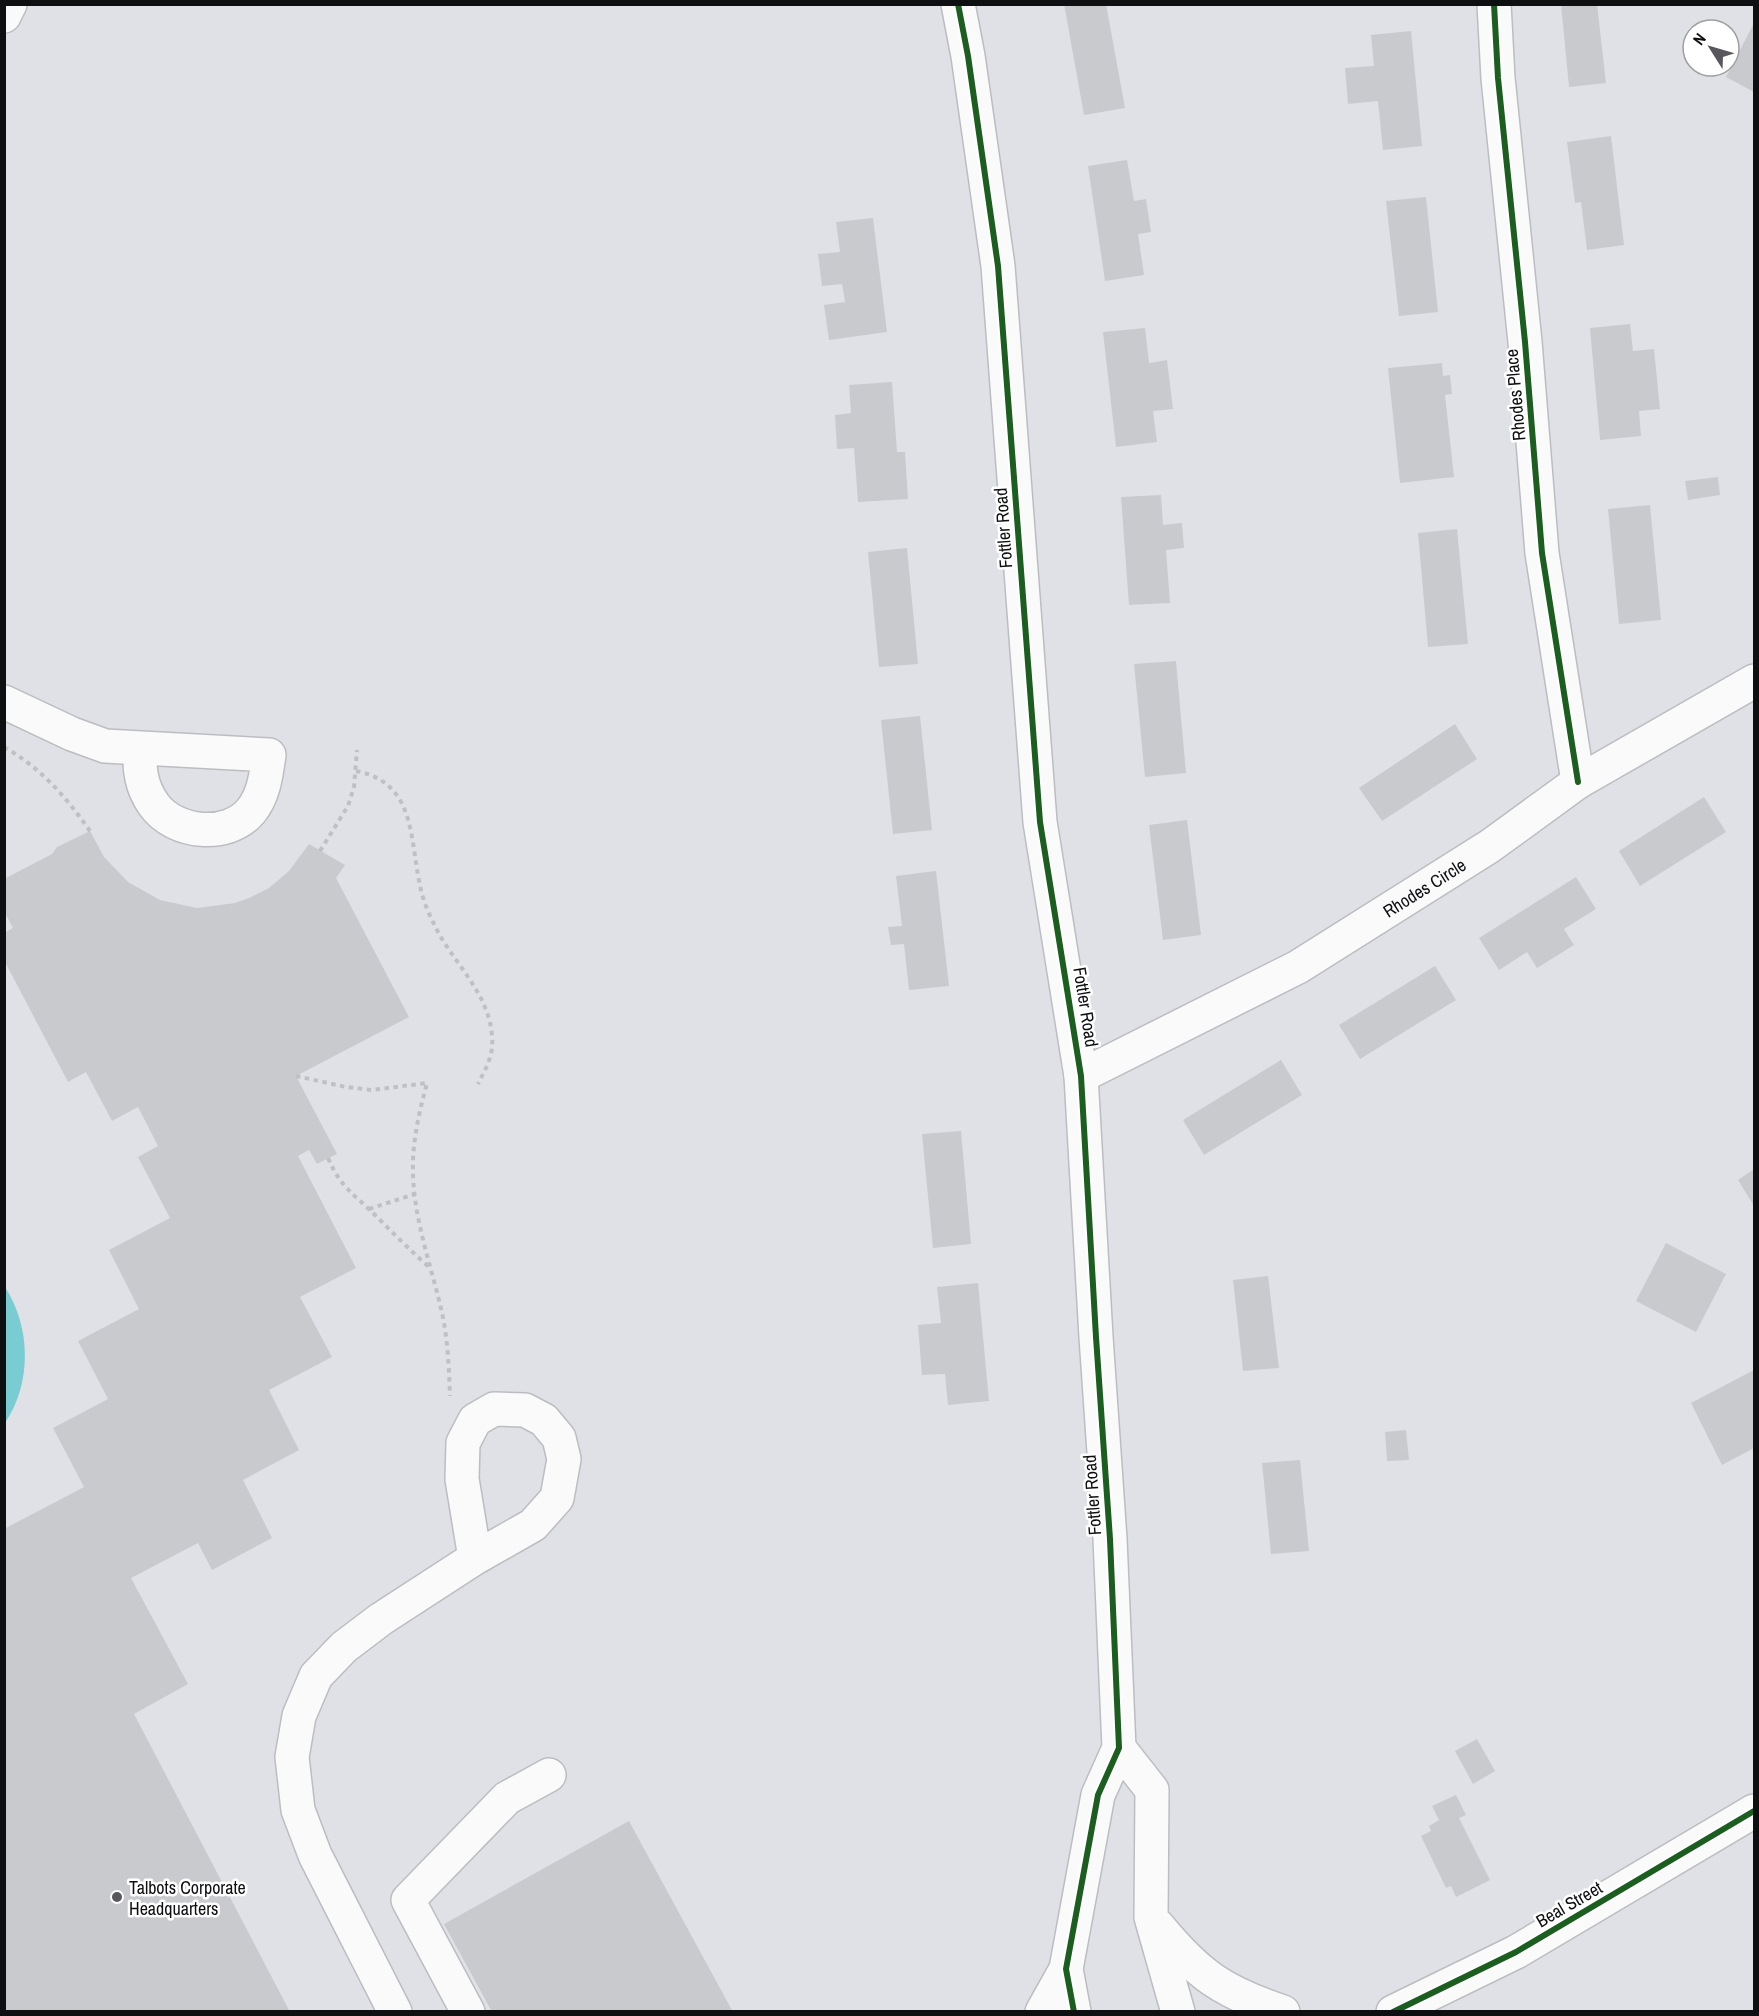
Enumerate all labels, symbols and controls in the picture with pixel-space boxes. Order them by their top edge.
north arrow [1681,18,1741,78]
text: N [1687,29,1711,49]
street label: Rhodes Place [1499,348,1531,442]
street label: Fottler Road [988,487,1018,569]
street label: Rhodes Circle [1378,852,1470,923]
street label: Fottler Road [1067,965,1105,1049]
street label: Fottler Road [1077,1454,1107,1536]
place label: Talbots Corporate Headquarters [129,1875,246,1921]
street label: Beal Street [1531,1875,1607,1933]
marker: Talbots Corporate Headquarters [110,1890,124,1904]

